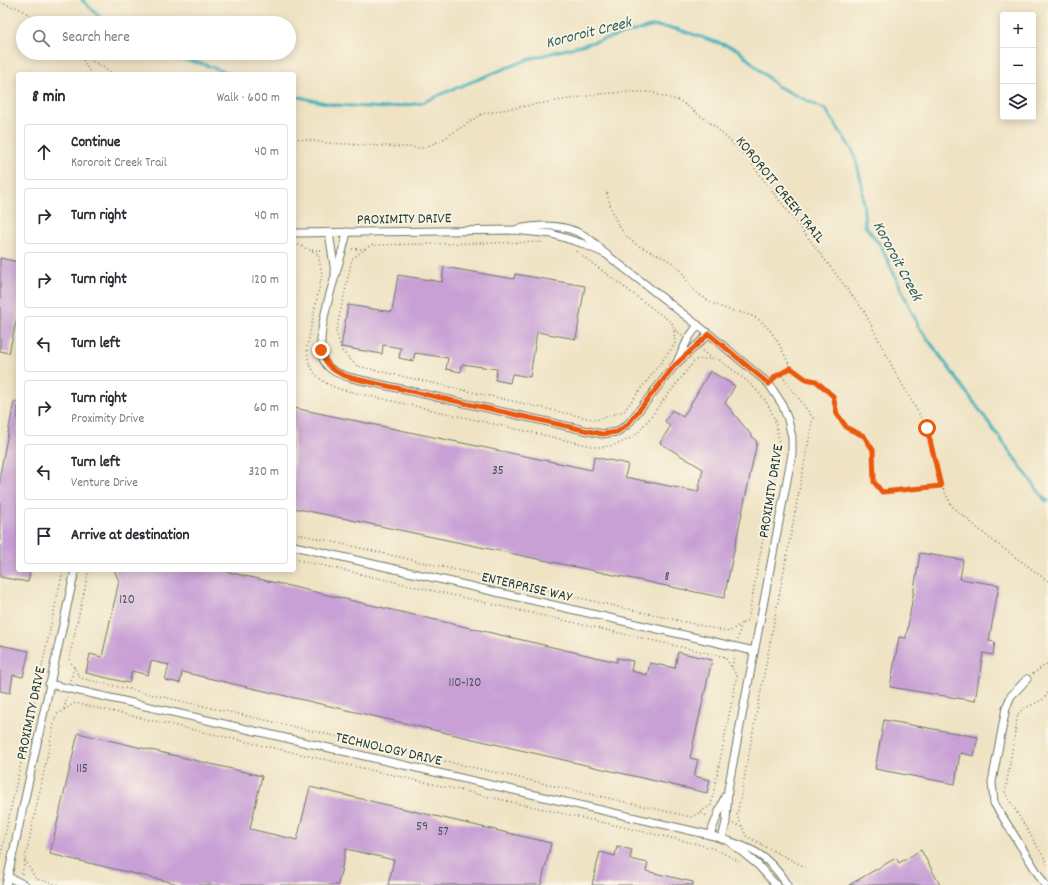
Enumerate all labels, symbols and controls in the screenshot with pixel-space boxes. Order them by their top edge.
water label: Kororoit Creek [543,11,635,55]
map controls [1000,12,1036,120]
button: + [1000,12,1036,48]
search box [16,16,296,60]
icon: search [30,27,52,49]
text: Search here [62,27,130,49]
button: − [1000,48,1036,84]
button: layers [1000,84,1036,120]
text: 8 min [32,86,65,110]
text: Walk · 600 m [217,89,280,108]
text: Continue [71,132,120,154]
street label: KOROROIT CREEK TRAIL [729,132,830,249]
icon: ahead [33,141,55,163]
text: 40 m [255,143,279,162]
text: Kororoit Creek Trail [71,154,167,173]
icon: right [33,205,55,227]
text: Turn right [71,205,127,227]
text: 40 m [255,207,279,226]
street label: PROXIMITY DRIVE [356,208,452,232]
water label: Kororoit Creek [866,217,928,307]
icon: right [33,269,55,291]
text: Turn right [71,269,127,291]
text: 120 m [251,271,279,290]
icon: left [33,333,55,355]
text: Turn left [71,333,120,355]
text: 20 m [254,335,279,354]
route end [312,341,330,359]
text: Turn right [71,388,127,410]
icon: right [33,397,55,419]
text: 60 m [254,399,279,418]
text: Proximity Drive [71,410,144,429]
route start [918,419,936,437]
street label: PROXIMITY DRIVE [754,443,790,540]
text: Turn left [71,452,120,474]
icon: left [33,461,55,483]
house number: 35 [492,462,504,481]
text: 320 m [249,463,279,482]
text: Venture Drive [71,474,138,493]
icon: arrive [33,525,55,547]
text: Arrive at destination [71,525,189,547]
street label: ENTERPRISE WAY [479,567,574,609]
house number: 8 [664,568,670,587]
house number: 120 [119,591,135,610]
street label: PROXIMITY DRIVE [11,665,53,762]
house number: 110-120 [449,674,481,693]
street label: TECHNOLOGY DRIVE [333,727,444,773]
house number: 115 [76,760,88,779]
house number: 59 [416,818,428,837]
house number: 57 [438,823,449,842]

